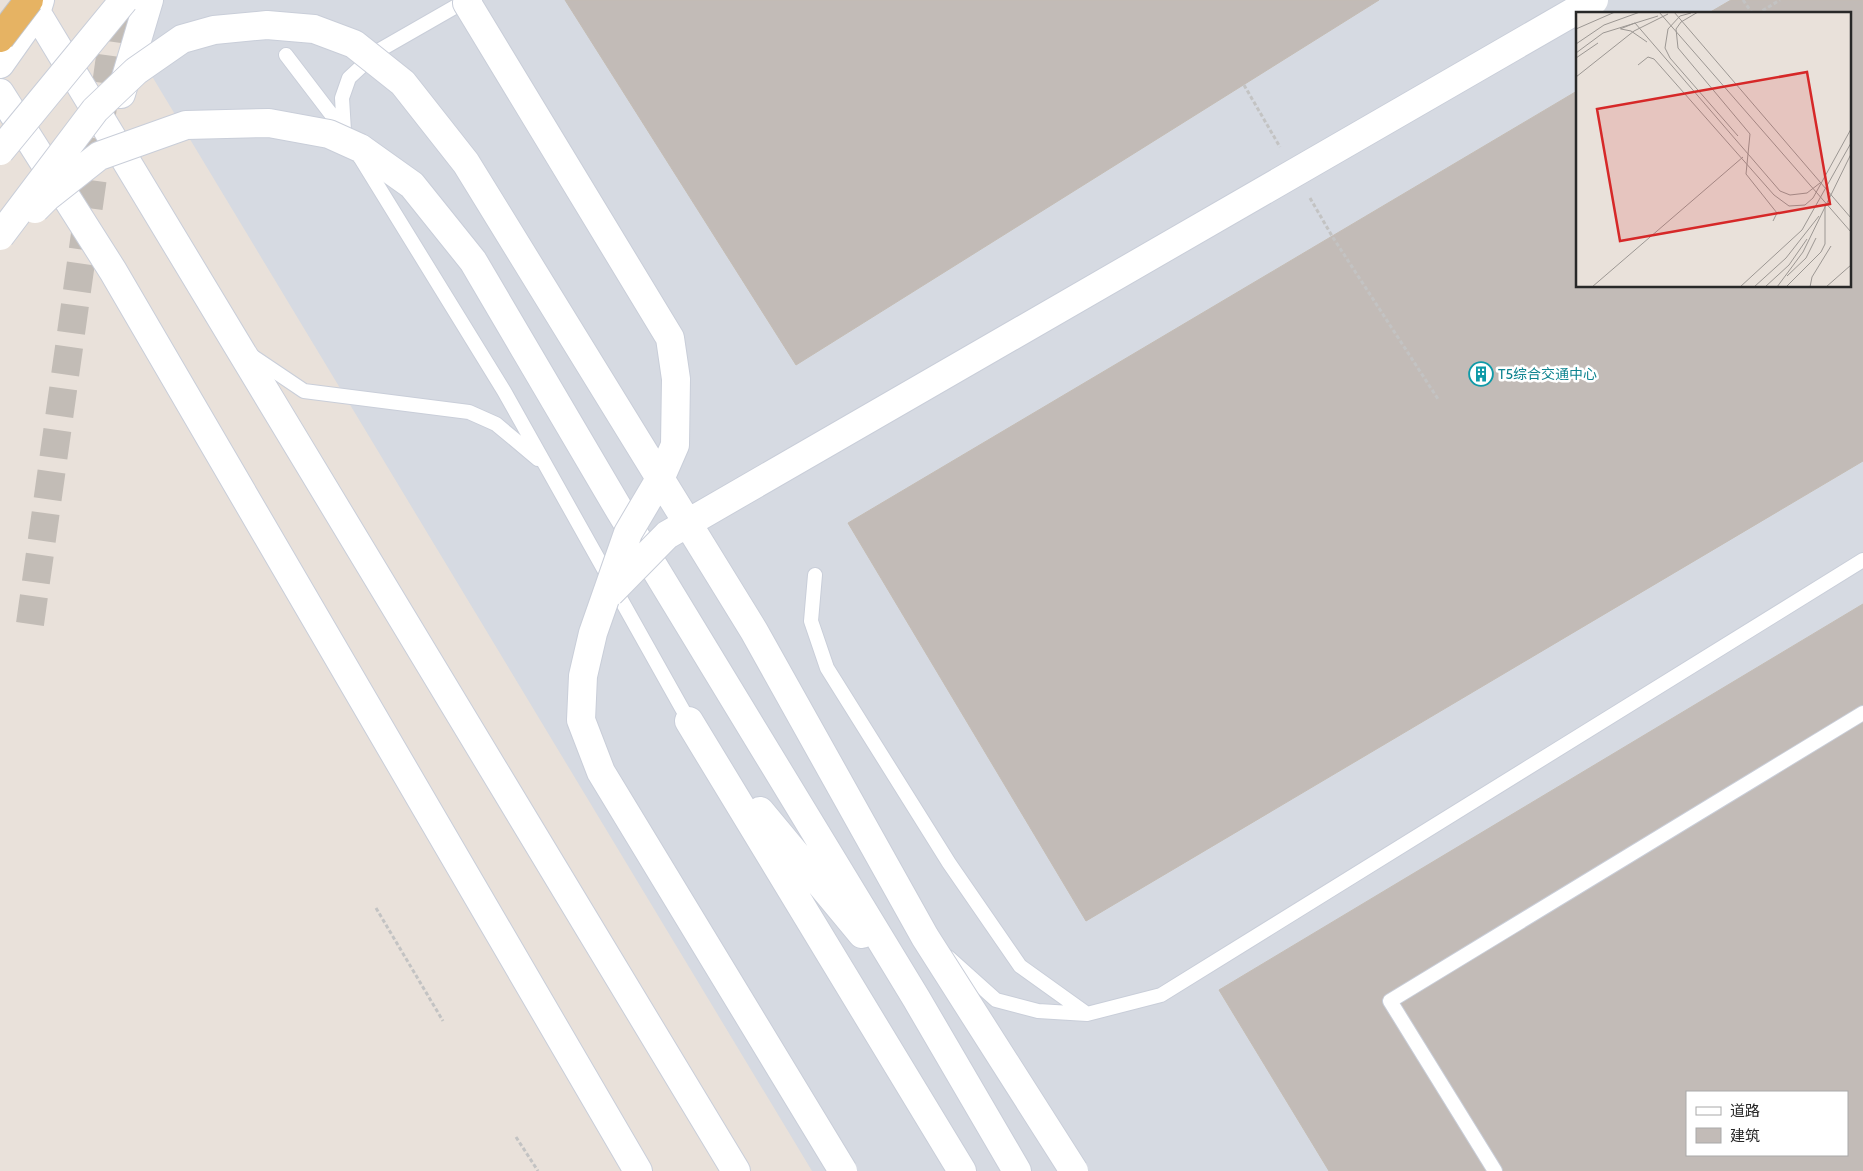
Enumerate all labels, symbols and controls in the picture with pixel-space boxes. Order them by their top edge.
inset map [1576,12,1850,288]
building icon: T5综合交通中心 [1468,361,1494,387]
place label: T5综合交通中心 [1498,365,1597,383]
legend [1686,1091,1848,1156]
text: 道路 [1730,1102,1760,1120]
text: 建筑 [1730,1127,1760,1145]

